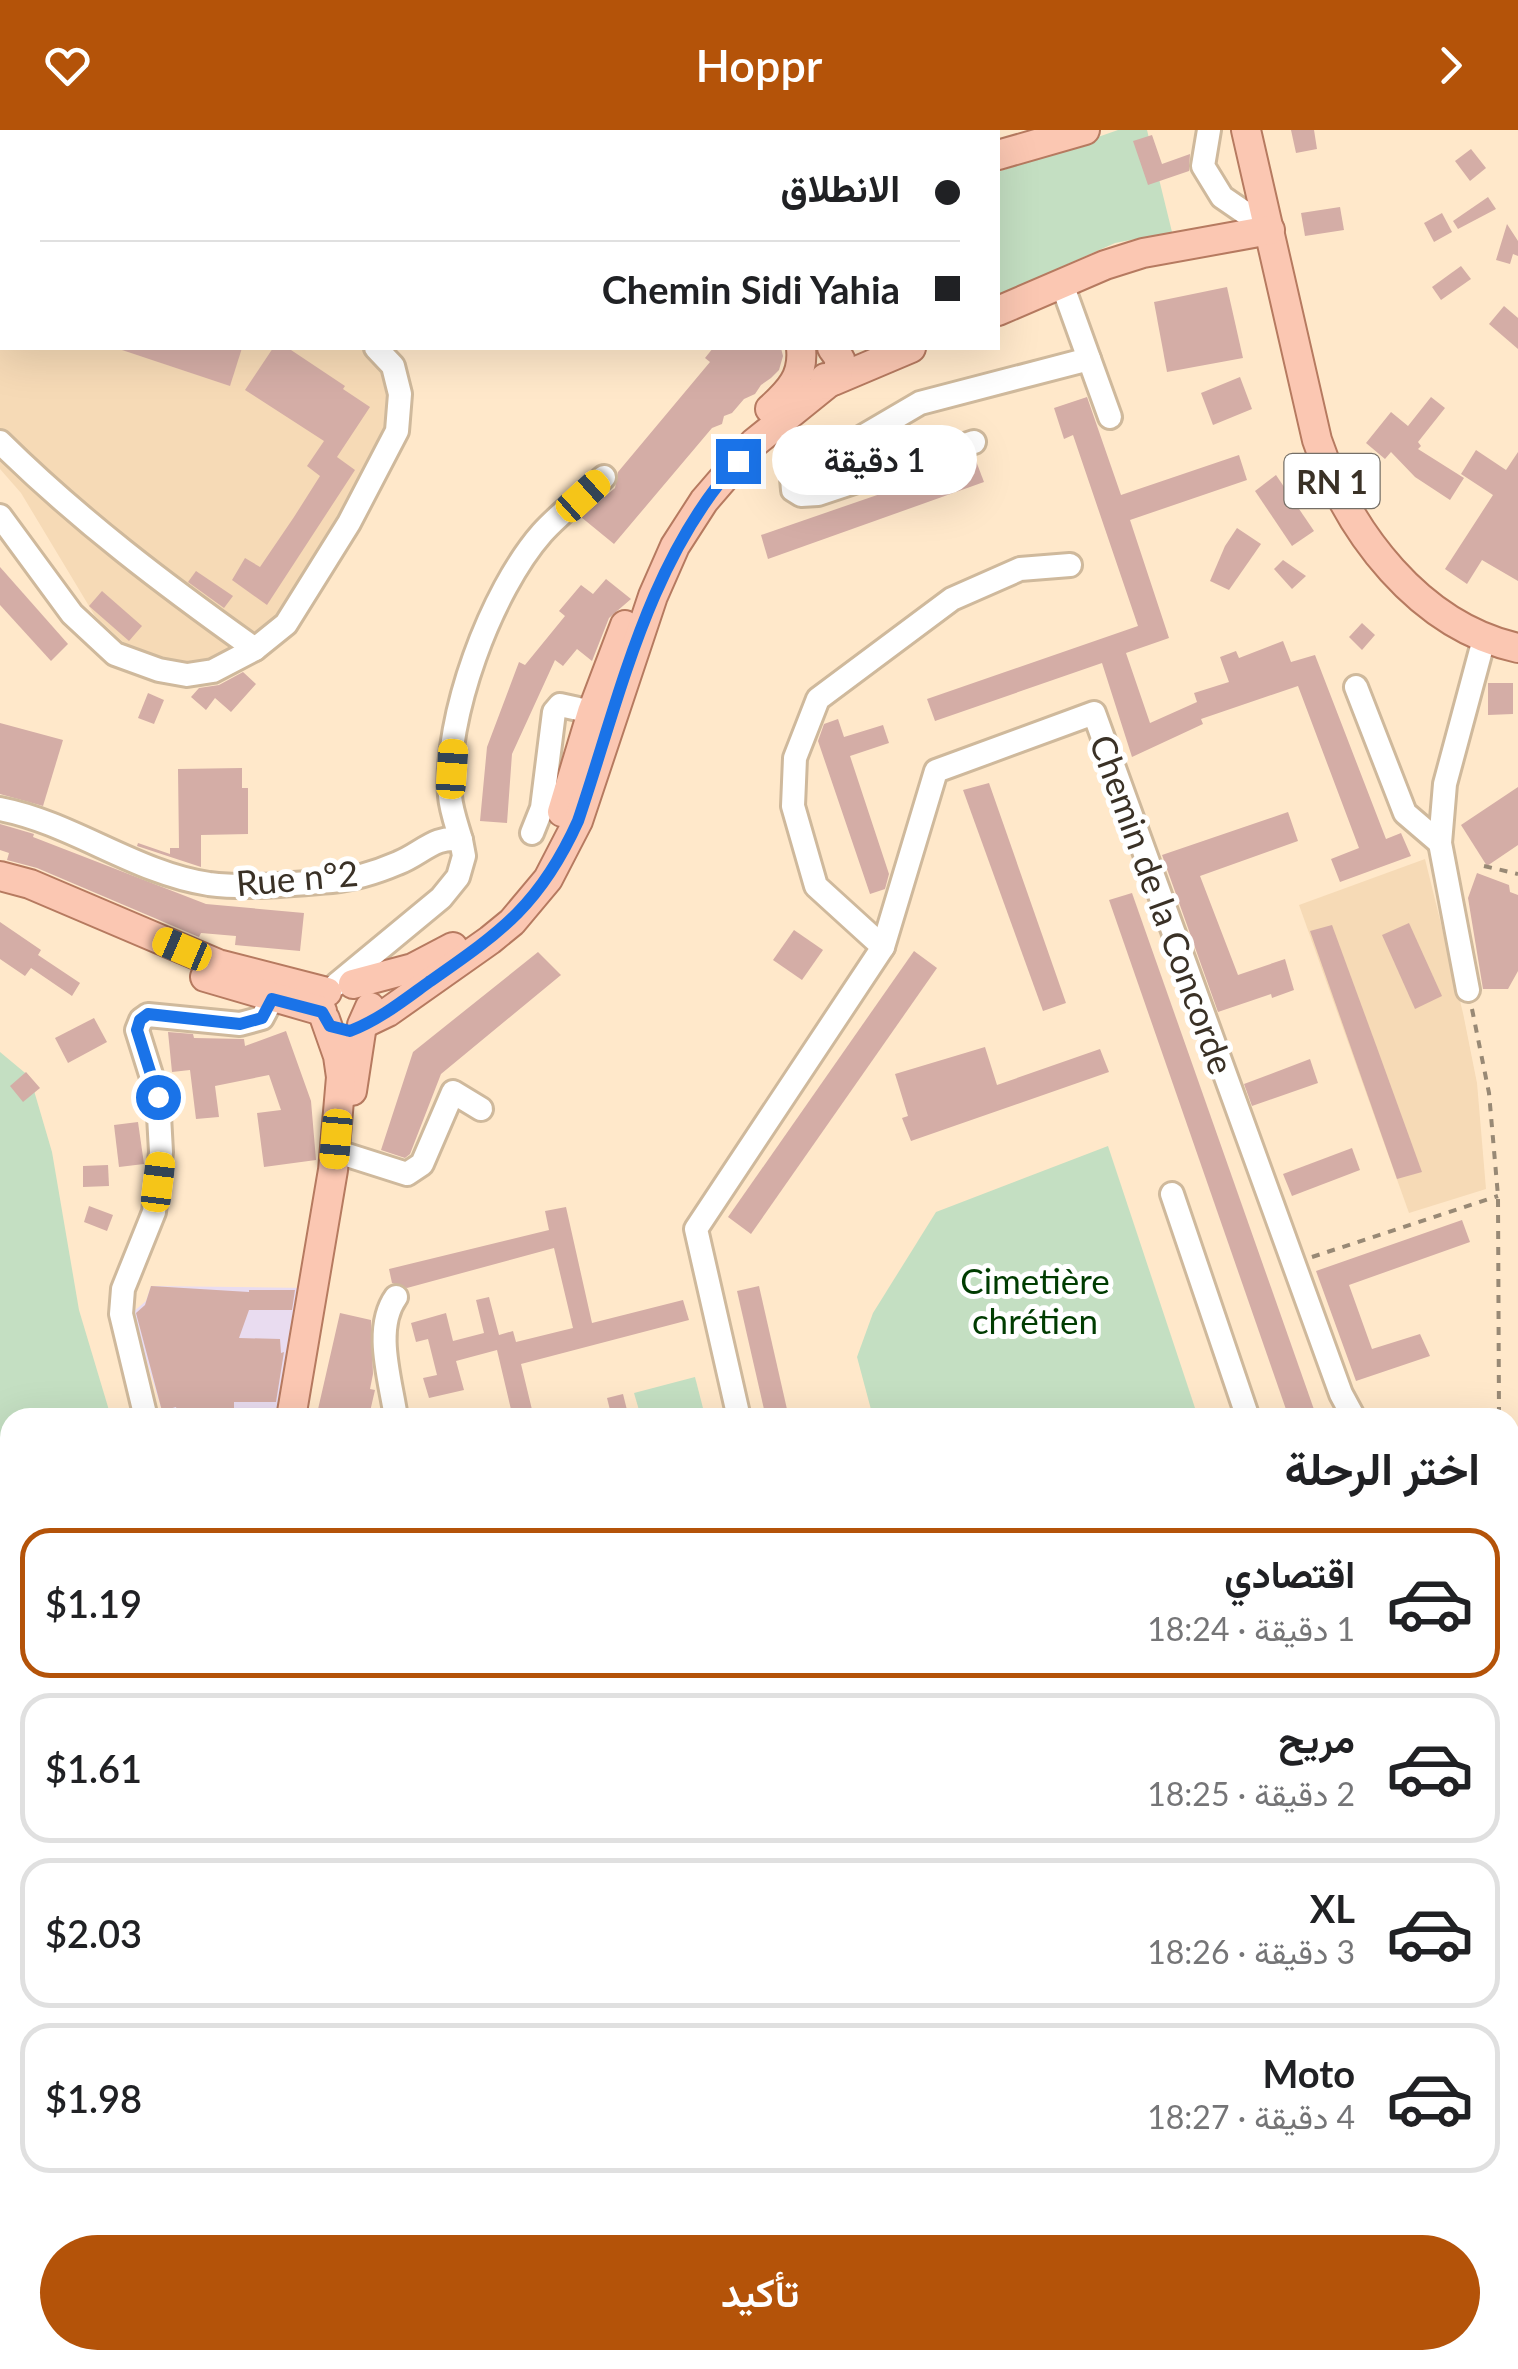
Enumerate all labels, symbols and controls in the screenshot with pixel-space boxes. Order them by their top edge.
icon: heart [40,38,95,93]
text: Hoppr [696,38,822,92]
icon: forward [1423,38,1478,93]
text: الانطلاق [781,164,900,210]
text: Chemin Sidi Yahia [602,266,900,312]
callout: 1 دقيقة [773,426,978,496]
route end [716,439,761,484]
text: 1 دقيقة [824,440,925,479]
road number: RN 1 [1284,454,1380,508]
car [551,465,615,527]
street label: Chemin de la Concorde [1082,729,1244,1079]
car [435,738,469,800]
street label: Rue n°2 [234,851,360,903]
car [149,923,215,975]
route start [136,1075,181,1120]
car [318,1108,354,1170]
car [139,1150,177,1214]
park label: Cimetière chrétien [960,1259,1110,1341]
text: اختر الرحلة [1285,1441,1480,1495]
text: اقتصادي [1224,1550,1355,1596]
icon: car [1385,1558,1475,1648]
text: $1.19 [45,1580,142,1626]
text: 1 دقيقة · 18:24 [1147,1609,1355,1648]
text: مريح [1279,1715,1355,1761]
icon: car [1385,1723,1475,1813]
text: $1.61 [45,1745,142,1791]
text: 2 دقيقة · 18:25 [1147,1774,1355,1813]
text: XL [1310,1885,1355,1931]
icon: car [1385,1888,1475,1978]
text: $2.03 [45,1910,142,1956]
text: 3 دقيقة · 18:26 [1147,1932,1355,1971]
text: Moto [1262,2050,1355,2096]
icon: car [1385,2053,1475,2143]
text: $1.98 [45,2075,142,2121]
text: 4 دقيقة · 18:27 [1147,2097,1355,2136]
button: تأكيد [40,2235,1480,2350]

